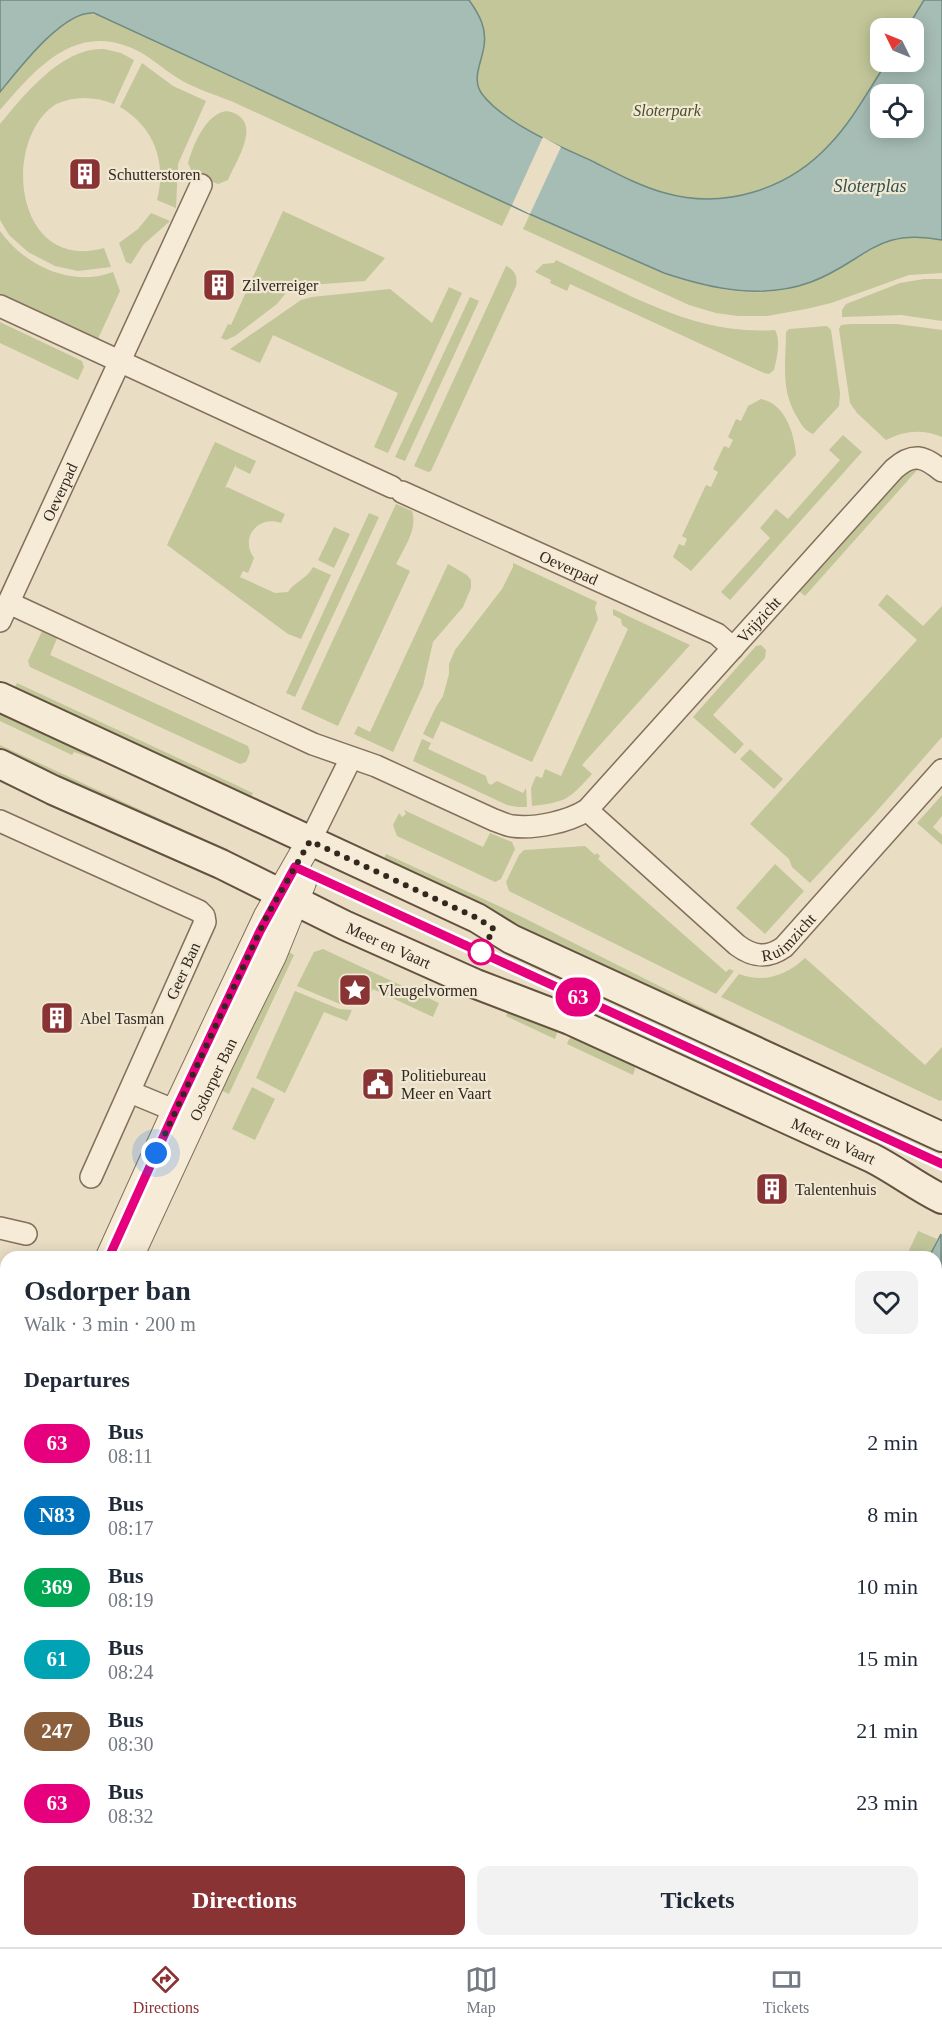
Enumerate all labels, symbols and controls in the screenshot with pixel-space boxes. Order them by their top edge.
north arrow [870,18,924,72]
map controls [870,18,924,138]
button: locate [870,84,924,138]
park label: Sloterpark [633,102,702,120]
building icon: Schutterstoren [67,156,103,192]
place label: Schutterstoren [108,166,200,183]
water label: Sloterplas [833,176,907,196]
building icon: Zilverreiger [201,267,237,303]
place label: Zilverreiger [242,277,319,295]
street label: Oeverpad [39,460,80,524]
street label: Oeverpad [537,547,601,588]
street label: Vrijzicht [734,592,784,646]
street label: Ruimzicht [760,909,819,964]
street label: Meer en Vaart [344,919,434,971]
unlabelled marker [468,939,494,965]
street label: Geer Ban [163,940,203,1002]
place icon: Vleugelvormen [337,972,373,1008]
line badge: 63 [551,978,605,1016]
place label: Vleugelvormen [378,982,478,1000]
text: 63 [568,985,589,1009]
building icon: Abel Tasman [39,1000,75,1036]
place label: Abel Tasman [80,1010,164,1027]
street label: Osdorper Ban [186,1035,240,1123]
public building icon: Politiebureau Meer en Vaart [360,1066,396,1102]
place label: Politiebureau Meer en Vaart [401,1067,492,1102]
street label: Meer en Vaart [789,1114,879,1167]
your location [141,1138,171,1168]
building icon: Talentenhuis [754,1171,790,1207]
place label: Talentenhuis [795,1181,877,1198]
button: heart [855,1271,918,1334]
text: Osdorper ban [24,1275,191,1306]
text: Walk · 3 min · 200 m [24,1313,196,1335]
text: Departures [24,1367,130,1392]
text: Bus [108,1419,143,1444]
text: 2 min [867,1430,918,1455]
text: 63 [47,1431,68,1455]
text: 08:11 [108,1445,153,1467]
text: Bus [108,1491,143,1516]
text: 8 min [867,1502,918,1527]
text: N83 [39,1503,75,1527]
text: 08:17 [108,1517,154,1539]
text: Bus [108,1563,143,1588]
text: 10 min [856,1574,918,1599]
text: 369 [41,1575,73,1599]
text: 08:19 [108,1589,154,1611]
text: Bus [108,1635,143,1660]
text: 15 min [856,1646,918,1671]
text: 61 [47,1647,68,1671]
text: 08:24 [108,1661,154,1683]
text: Bus [108,1707,143,1732]
text: 21 min [856,1718,918,1743]
text: 247 [41,1719,73,1743]
text: 08:30 [108,1733,154,1755]
text: Bus [108,1779,143,1804]
text: 23 min [856,1790,918,1815]
text: 63 [47,1791,68,1815]
text: 08:32 [108,1805,154,1827]
button: Directions [24,1866,465,1935]
button: Tickets [477,1866,918,1935]
tab: Directions [133,1963,199,2017]
tab: Map [465,1963,498,2017]
tab: Tickets [763,1963,809,2017]

